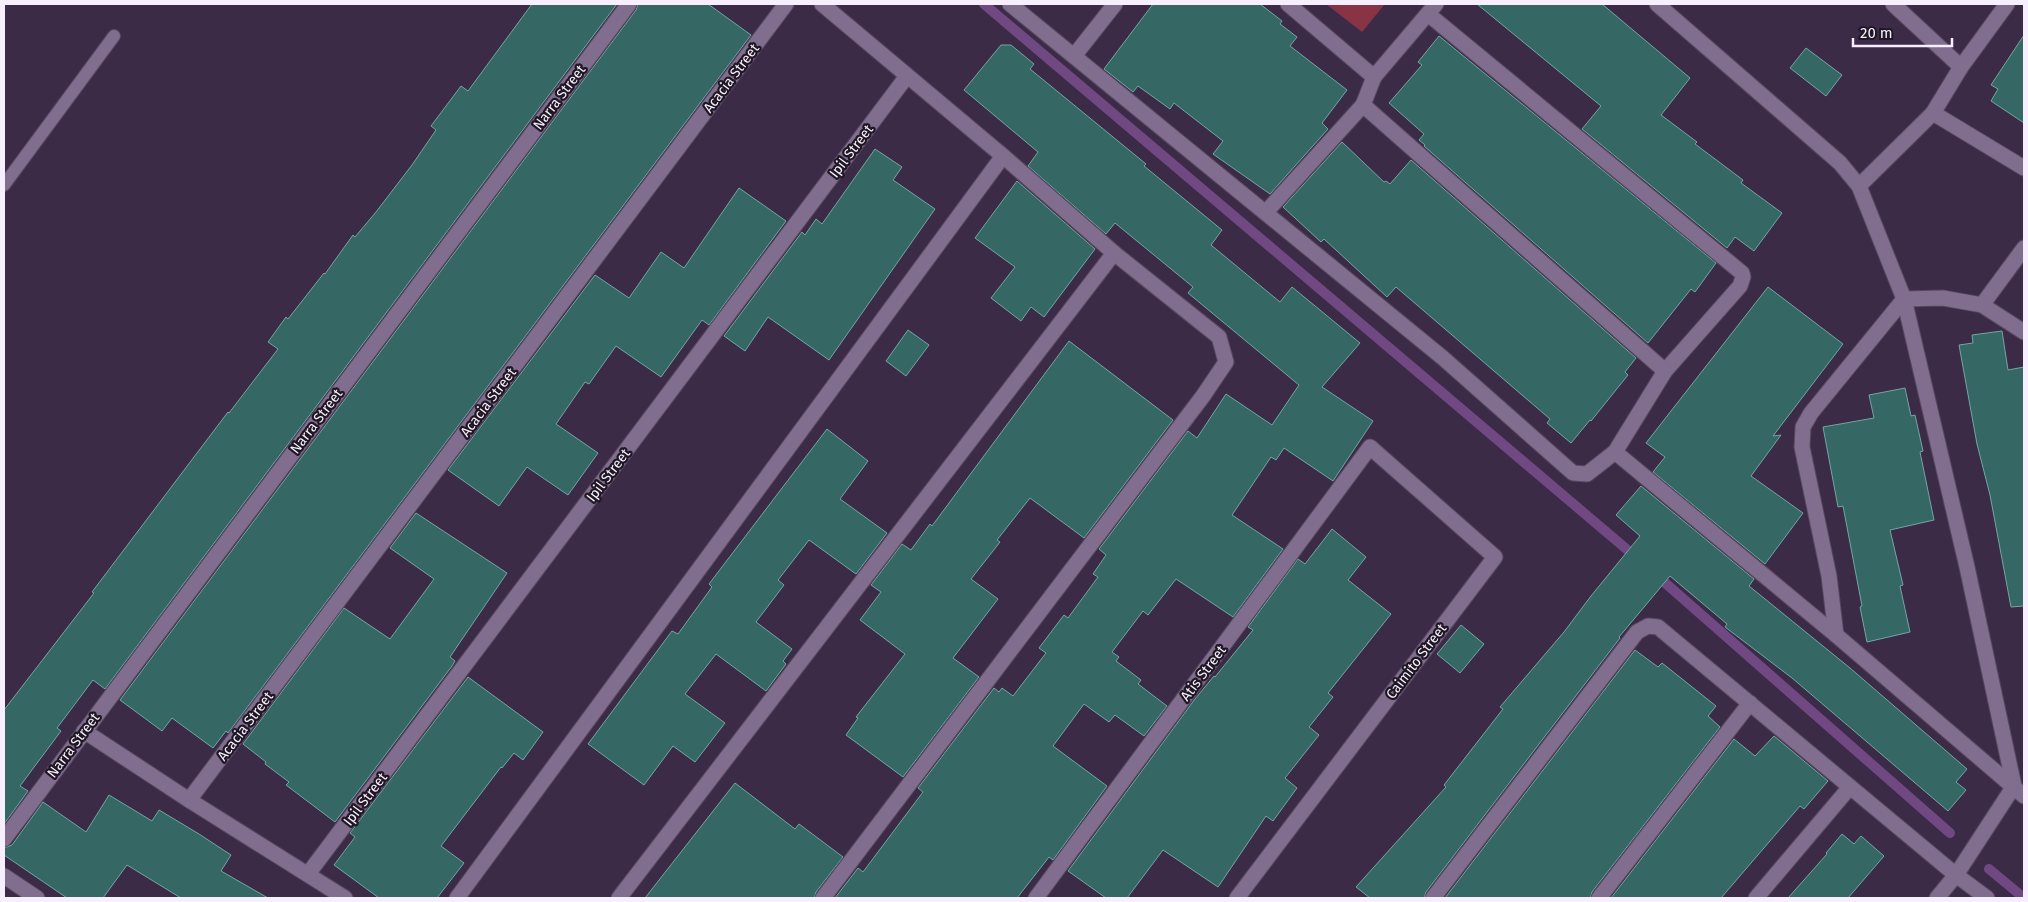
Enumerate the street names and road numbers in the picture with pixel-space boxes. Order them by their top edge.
street label: Acacia Street [700,40,763,116]
street label: Narra Street [529,61,590,133]
street label: Ipil Street [826,121,877,181]
street label: Acacia Street [457,364,520,440]
street label: Narra Street [286,385,347,457]
street label: Ipil Street [583,445,634,505]
street label: Caimito Street [1383,620,1451,702]
street label: Atis Street [1177,641,1230,704]
street label: Acacia Street [214,688,277,764]
street label: Narra Street [43,709,104,781]
street label: Ipil Street [340,769,391,829]

